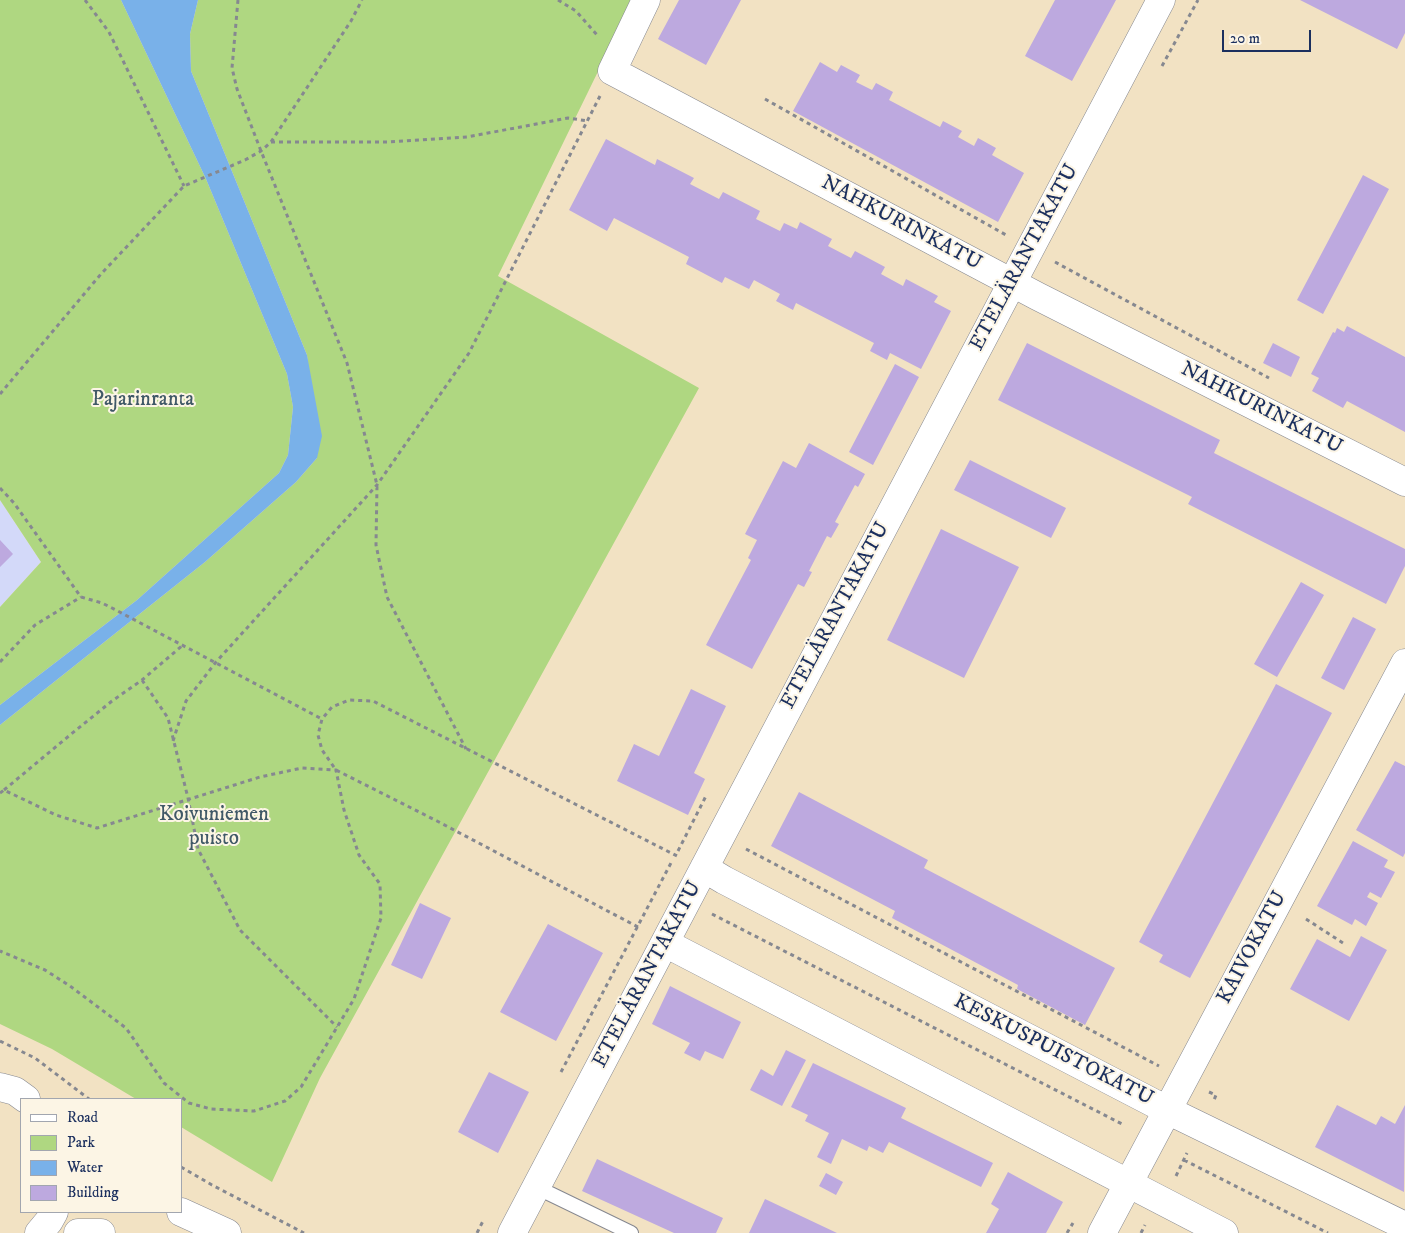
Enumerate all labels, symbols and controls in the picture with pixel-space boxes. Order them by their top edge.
scale bar [1225,20,1314,52]
text: 20 m [1230,29,1260,48]
street label: ETELÄRANTAKATU [965,160,1085,356]
street label: NAHKURINKATU [816,171,986,277]
street label: NAHKURINKATU [1176,357,1346,461]
park label: Pajarinranta [92,388,194,414]
street label: ETELÄRANTAKATU [776,518,896,714]
park label: Koivuniemen puisto [159,803,269,853]
street label: ETELÄRANTAKATU [588,877,708,1073]
street label: KAIVOKATU [1213,887,1293,1009]
street label: KESKUSPUISTOKATU [949,990,1157,1112]
legend [20,1098,182,1213]
text: Road [67,1108,98,1127]
text: Park [67,1133,95,1152]
text: Water [67,1158,103,1177]
text: Building [67,1183,119,1202]

